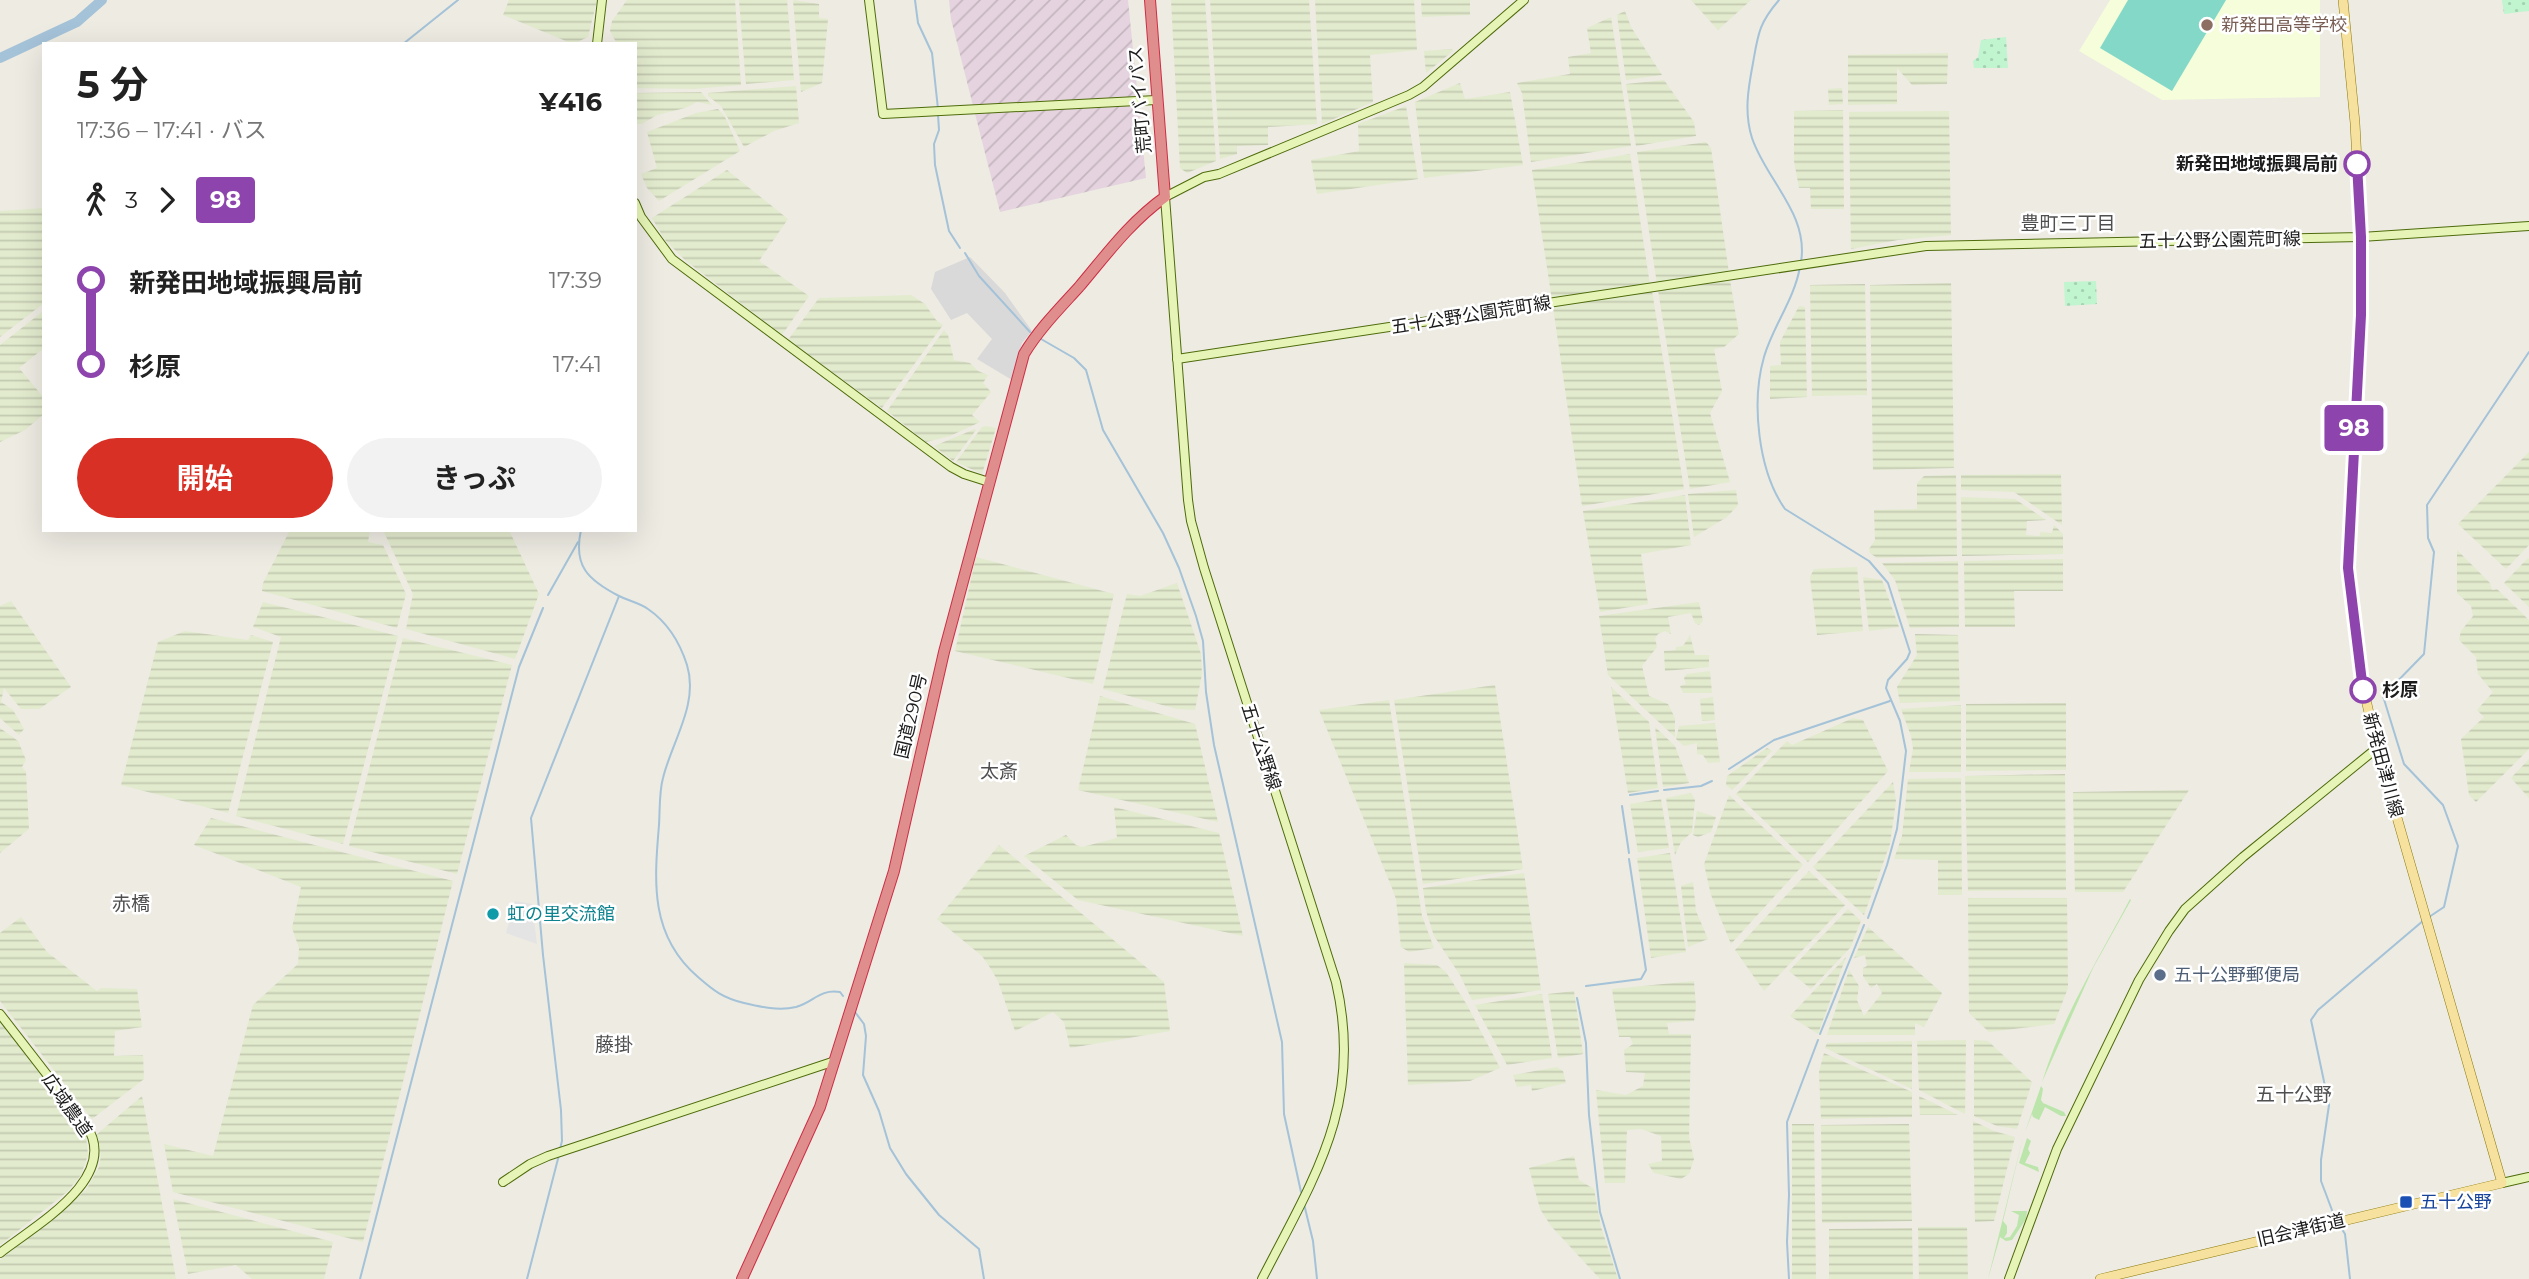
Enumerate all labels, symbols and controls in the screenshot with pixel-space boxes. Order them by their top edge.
place label: 新発田高等学校 [2221,14,2347,36]
marker: 新発田高等学校 [2199,17,2215,33]
street label: 荒町バイパス [1124,45,1156,155]
text: 5 分 [77,61,148,108]
text: ¥416 [539,86,602,118]
text: 17:36 – 17:41 · バス [77,116,267,144]
marker: 新発田地域振興局前 [2344,151,2370,177]
place label: 新発田地域振興局前 [2176,153,2338,175]
icon: walk [77,181,115,219]
icon: forward [148,181,186,219]
text: 98 [210,185,241,214]
text: 3 [125,186,138,214]
district label: 豊町三丁目 [2020,212,2116,235]
street label: 五十公野公園荒町線 [2139,228,2301,252]
text: 17:39 [549,266,602,294]
text: 新発田地域振興局前 [129,267,363,299]
street label: 五十公野公園荒町線 [1389,291,1553,339]
text: 17:41 [553,350,602,378]
text: 杉原 [129,351,181,383]
line badge: 98 [2322,405,2386,451]
text: 98 [2338,413,2370,442]
button: 開始 [77,438,333,518]
button: きっぷ [347,438,602,518]
street label: 国道290号 [890,671,932,761]
marker: 杉原 [2350,677,2376,703]
place label: 杉原 [2382,679,2418,701]
street label: 五十公野線 [1237,701,1285,793]
street label: 新発田津川線 [2358,710,2408,820]
district label: 太斎 [980,760,1018,783]
district label: 赤橋 [112,892,150,915]
place label: 虹の里交流館 [507,903,615,925]
marker: 虹の里交流館 [485,906,501,922]
place label: 五十公野郵便局 [2174,964,2300,986]
marker: 五十公野郵便局 [2152,967,2168,983]
district label: 藤掛 [595,1033,633,1056]
street label: 広域農道 [37,1069,97,1141]
district label: 五十公野 [2256,1083,2332,1106]
place label: 五十公野 [2420,1191,2492,1213]
marker: 五十公野 [2398,1194,2414,1210]
street label: 旧会津街道 [2255,1209,2347,1251]

